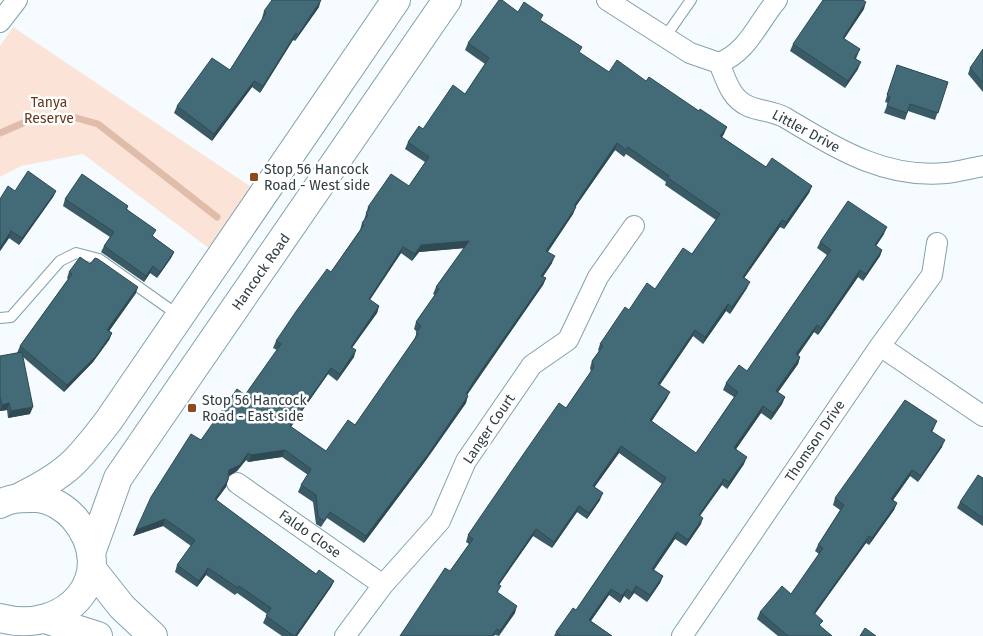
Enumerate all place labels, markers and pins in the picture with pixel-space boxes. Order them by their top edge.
place label: Stop 56 Hancock Road - West side [264,161,370,194]
marker: Stop 56 Hancock Road - West side [248,171,260,183]
place label: Stop 56 Hancock Road - East side [202,392,307,425]
marker: Stop 56 Hancock Road - East side [186,402,198,414]

